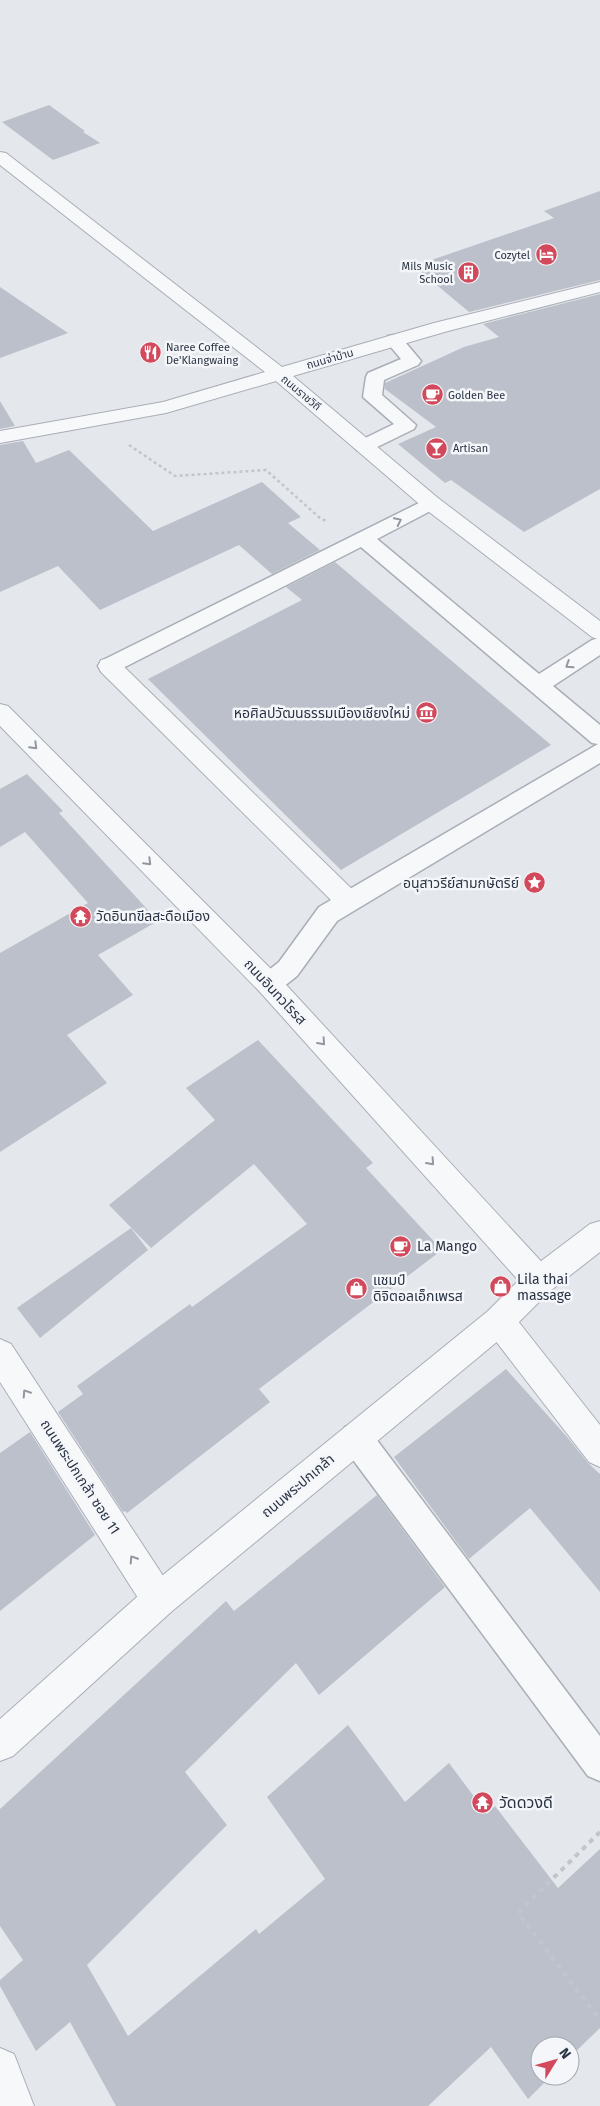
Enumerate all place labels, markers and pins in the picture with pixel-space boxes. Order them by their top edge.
hotel icon: Cozytel [534,243,558,267]
place label: Cozytel [494,249,530,262]
place label: Mils Music School [402,260,453,286]
building icon: Mils Music School [457,260,481,284]
restaurant icon: Naree Coffee De'Klangwaing [138,341,162,365]
place label: Naree Coffee De'Klangwaing [166,341,238,367]
cafe icon: Golden Bee [420,383,444,407]
place label: Golden Bee [448,389,505,402]
bar icon: Artisan [425,436,449,460]
place label: Artisan [453,442,488,455]
museum icon: หอศิลปวัฒนธรรมเมืองเชียงใหม่ [414,701,438,725]
place label: หอศิลปวัฒนธรรมเมืองเชียงใหม่ [234,705,410,722]
place icon: อนุสาวรีย์สามกษัตริย์ [523,871,547,895]
place label: อนุสาวรีย์สามกษัตริย์ [403,875,519,892]
temple icon: วัดอินทขีลสะดือเมือง [68,904,92,928]
place label: วัดอินทขีลสะดือเมือง [96,908,210,925]
cafe icon: La Mango [389,1234,413,1258]
place label: La Mango [417,1238,477,1255]
place label: Lila thai massage [517,1271,571,1304]
place label: แชมป์ ดิจิตอลเอ็กเพรส [373,1272,463,1305]
shop icon: Lila thai massage [489,1275,513,1299]
shop icon: แชมป์ ดิจิตอลเอ็กเพรส [345,1276,369,1300]
temple icon: วัดดวงดี [471,1790,495,1814]
place label: วัดดวงดี [499,1793,553,1812]

